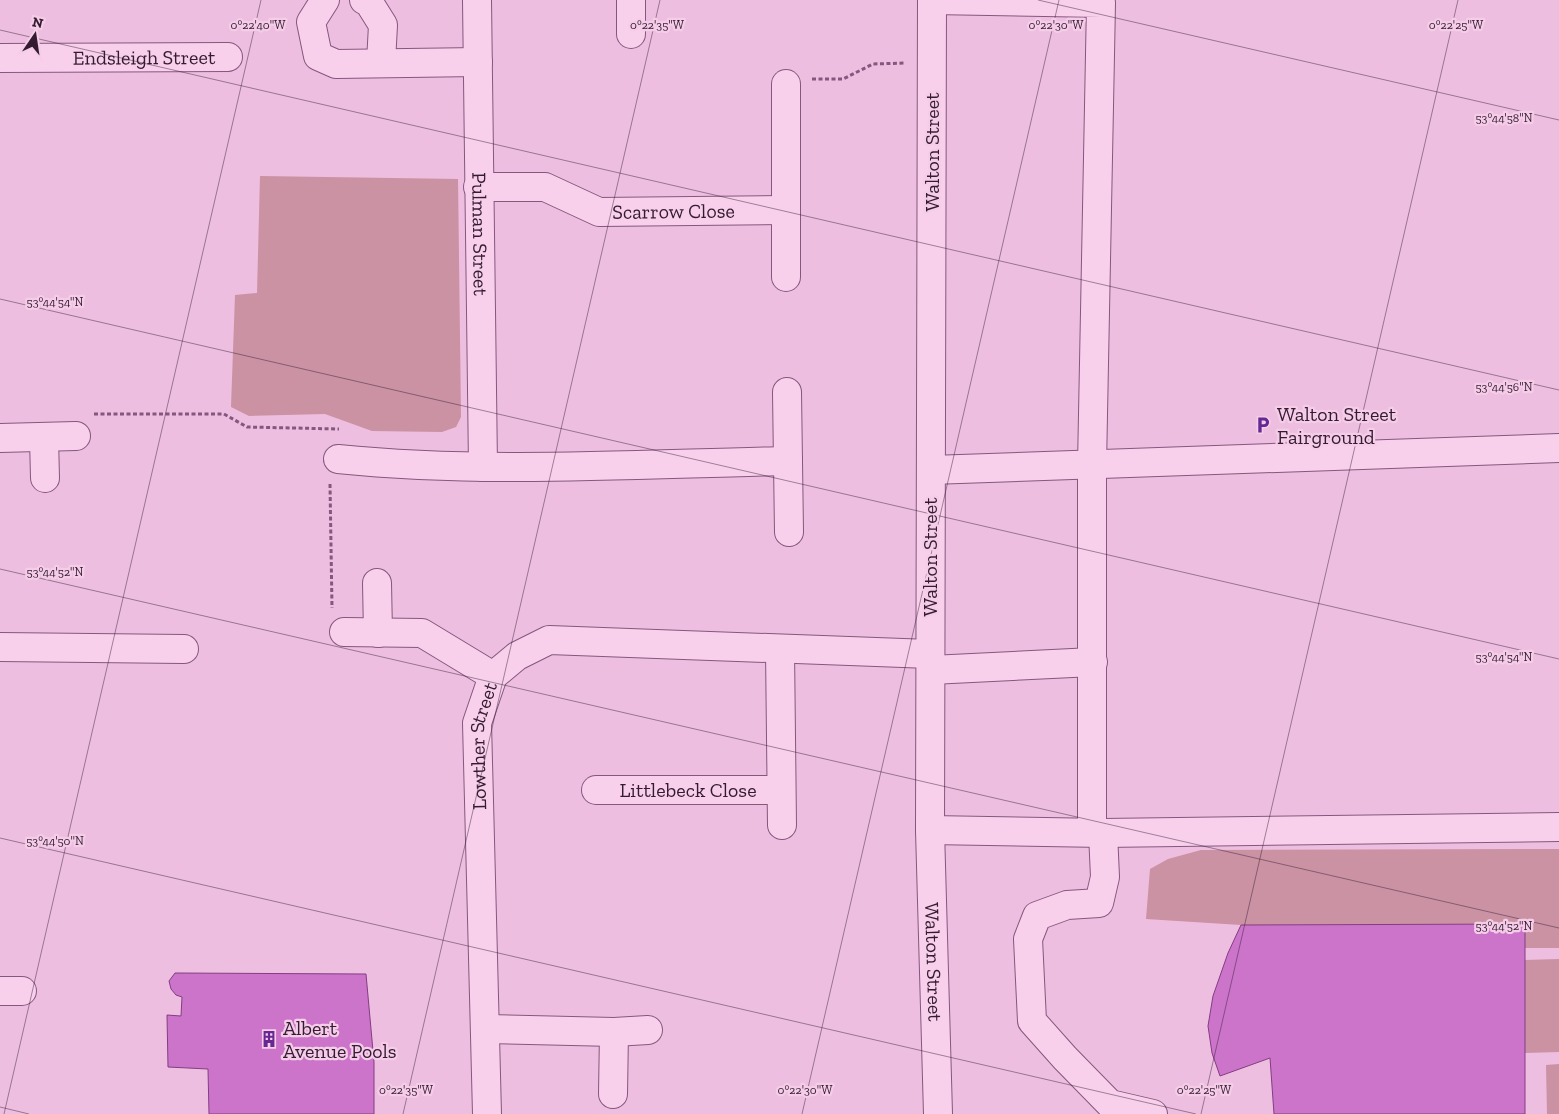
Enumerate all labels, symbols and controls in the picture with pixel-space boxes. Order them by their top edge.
north arrow [10,10,60,60]
text: N [31,13,45,32]
text: 0°22'40"W [231,18,286,32]
text: 0°22'35"W [630,18,685,32]
text: 0°22'30"W [1029,18,1084,32]
text: 0°22'25"W [1429,18,1484,32]
street label: Endsleigh Street [73,45,216,70]
street label: Walton Street [920,92,944,212]
text: 53°44'58"N [1475,111,1533,125]
street label: Pulman Street [467,172,493,297]
street label: Scarrow Close [612,199,735,224]
text: 53°44'54"N [27,295,84,309]
text: 53°44'56"N [1475,380,1533,394]
place label: Walton Street Fairground [1277,402,1397,449]
parking icon: Walton Street Fairground [1253,415,1273,435]
street label: Walton Street [918,497,942,617]
text: 53°44'52"N [27,565,84,579]
text: 53°44'54"N [1476,650,1533,664]
street label: Lowther Street [465,678,502,810]
street label: Littlebeck Close [619,778,757,802]
text: 53°44'50"N [26,834,84,848]
street label: Walton Street [920,902,947,1022]
text: 53°44'52"N [1476,919,1533,933]
place label: Albert Avenue Pools [283,1016,397,1063]
building icon: Albert Avenue Pools [259,1029,279,1049]
text: 0°22'35"W [379,1083,434,1097]
text: 0°22'30"W [778,1083,833,1097]
text: 0°22'25"W [1177,1083,1232,1097]

